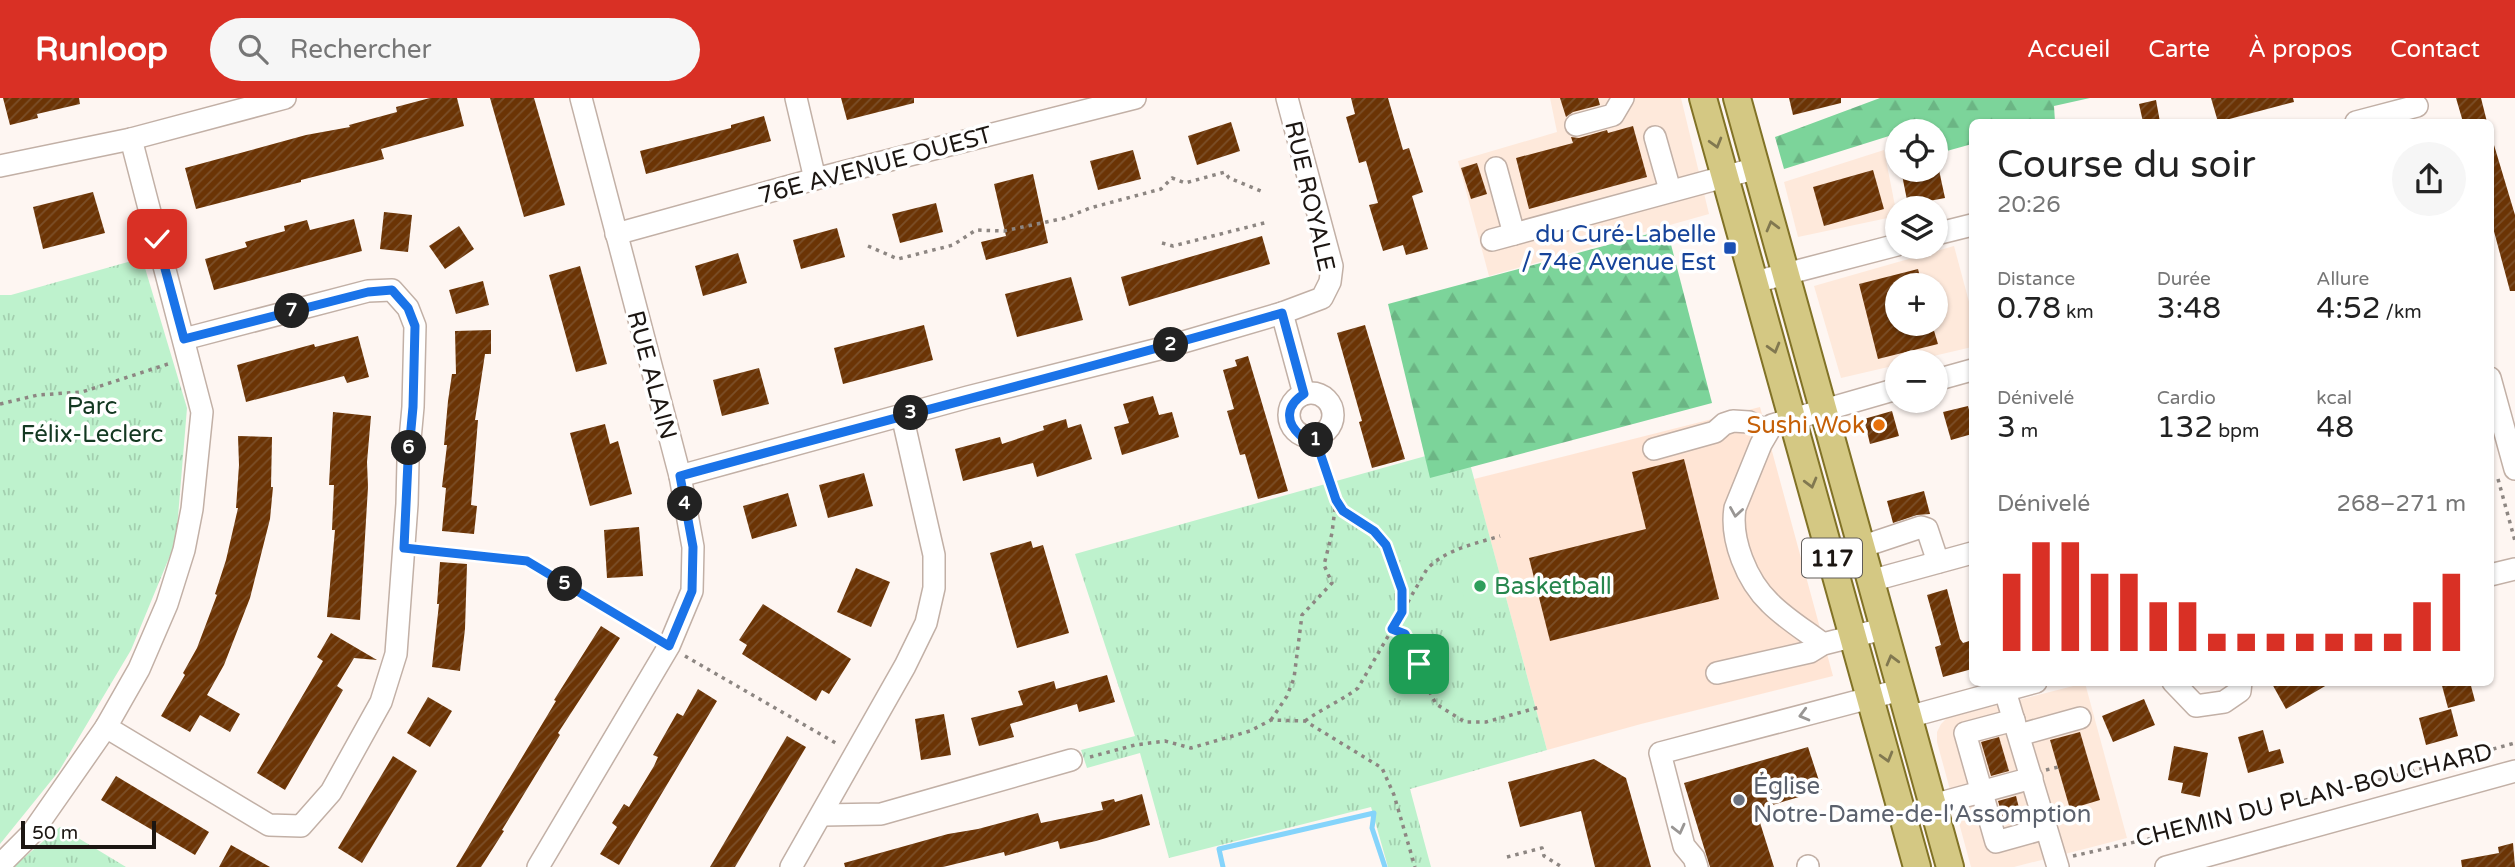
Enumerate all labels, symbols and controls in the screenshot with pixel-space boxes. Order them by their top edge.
search box [210,18,700,81]
text: Runloop [35,30,168,69]
icon: search [234,30,272,68]
text: Rechercher [290,34,431,65]
text: Accueil [2027,35,2110,64]
text: Carte [2148,35,2210,64]
text: À propos [2248,35,2352,64]
text: Contact [2390,35,2480,64]
street label: RUE ROYALE [1278,118,1341,274]
map controls [1885,119,1948,413]
button: locate [1885,119,1948,182]
street label: 76E AVENUE OUEST [755,120,996,211]
one-way arrow [1708,137,1722,149]
text: Course du soir [1997,142,2256,188]
button: share [2392,142,2466,216]
text: 20:26 [1997,191,2061,219]
button: layers [1885,196,1948,259]
pin [127,209,187,269]
icon: check [138,220,176,258]
place label: du Curé-Labelle / 74e Avenue Est [1521,220,1716,277]
one-way arrow [1766,220,1781,232]
marker: du Curé-Labelle / 74e Avenue Est [1722,240,1738,256]
text: Distance [1997,268,2075,290]
text: Durée [2157,268,2211,290]
text: Allure [2316,268,2369,290]
button: + [1885,273,1948,336]
text: 0.78 [1997,290,2061,327]
text: 3:48 [2157,290,2221,327]
text: 4:52 [2316,290,2381,327]
pin: 7 [274,294,310,328]
text: 7 [286,299,297,321]
text: km [2061,301,2094,323]
text: /km [2381,301,2422,323]
street label: RUE ALAIN [620,308,683,443]
pin: 2 [1154,328,1188,362]
text: 2 [1165,333,1176,355]
one-way arrow [1765,342,1780,354]
button: − [1885,350,1948,413]
text: Dénivelé [1997,387,2074,409]
text: Cardio [2157,387,2216,409]
text: kcal [2316,387,2352,409]
park label: Parc Félix-Leclerc [21,392,163,449]
pin: 3 [894,396,928,430]
text: 3 [905,401,916,423]
text: 3 [1997,409,2016,446]
text: 132 [2157,409,2213,446]
text: 48 [2316,409,2354,446]
place label: Sushi Wok [1747,411,1865,440]
marker: Sushi Wok [1871,417,1887,433]
text: m [2016,420,2038,442]
text: bpm [2213,420,2260,442]
pin: 1 [1298,422,1334,458]
text: 1 [1310,428,1321,450]
pin: 6 [392,430,426,466]
text: 6 [403,436,414,458]
one-way arrow [1803,477,1817,489]
pin: 4 [668,486,702,522]
text: Dénivelé [1997,490,2090,518]
text: 268–271 m [2337,490,2466,518]
text: 4 [679,492,690,514]
one-way arrow [1729,506,1744,518]
road number: 117 [1802,538,1862,578]
pin: 5 [548,566,582,602]
text: 5 [559,572,570,594]
place label: Basketball [1494,572,1612,601]
marker: Basketball [1472,578,1488,594]
pin [1389,634,1449,694]
icon: arrive [1400,645,1438,683]
one-way arrow [1886,654,1900,666]
one-way arrow [1798,707,1810,721]
street label: CHEMIN DU PLAN-BOUCHARD [2133,737,2496,854]
one-way arrow [1878,751,1893,763]
place label: Église Notre-Dame-de-l'Assomption [1753,771,2091,829]
marker: Église Notre-Dame-de-l'Assomption [1731,792,1747,808]
scale bar [21,818,156,850]
text: 50 m [32,822,78,844]
one-way arrow [1671,823,1686,835]

